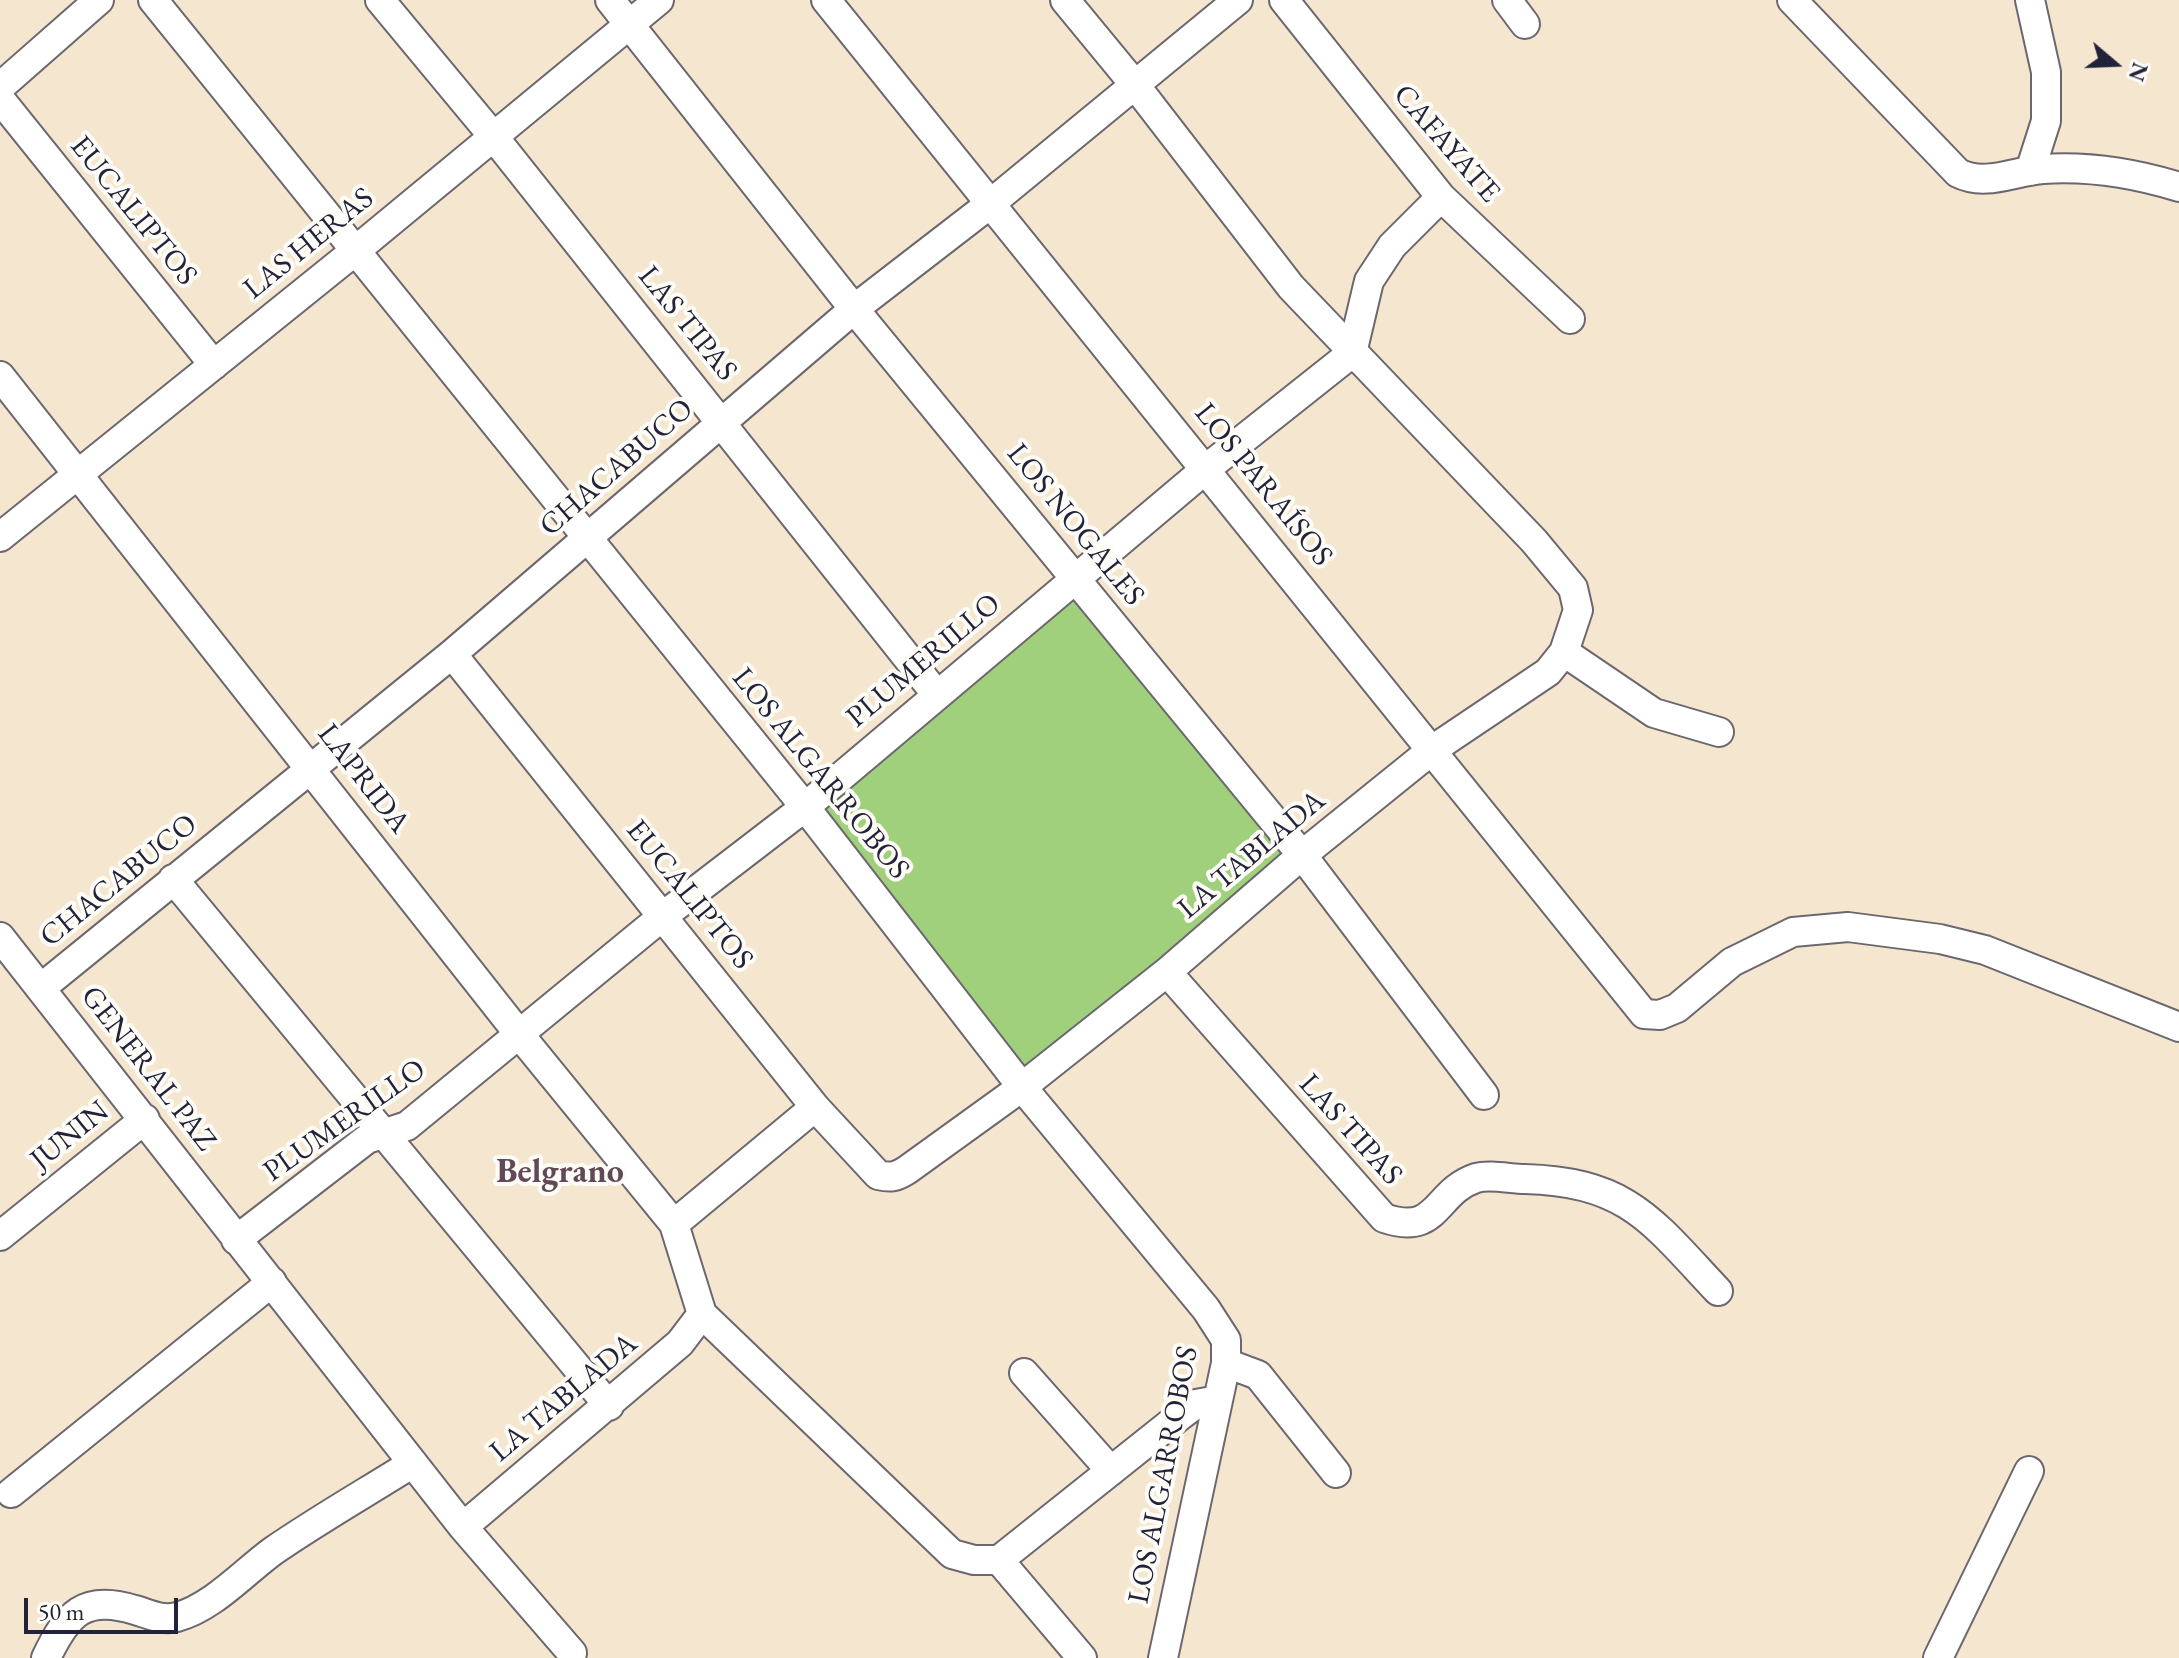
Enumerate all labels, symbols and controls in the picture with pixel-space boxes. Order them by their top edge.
north arrow [2075,24,2155,104]
text: N [2122,59,2155,85]
street label: CAFAYATE [1385,78,1507,210]
street label: EUCALIPTOS [62,129,204,293]
street label: LAS HERAS [237,181,381,307]
street label: LAS TIPAS [630,259,744,389]
street label: CHACABUCO [533,392,701,544]
street label: LOS PARAÍSOS [1186,396,1340,574]
street label: LOS NOGALES [999,437,1151,613]
street label: PLUMERILLO [840,586,1008,736]
street label: LOS ALGARROBOS [724,661,916,887]
street label: LAPRIDA [309,717,417,841]
street label: LA TABLADA [1171,783,1333,927]
street label: CHACABUCO [33,807,205,955]
street label: EUCALIPTOS [618,813,760,977]
street label: GENERAL PAZ [73,979,223,1159]
street label: PLUMERILLO [257,1052,433,1190]
street label: LAS TIPAS [1291,1067,1409,1193]
street label: JUNIN [24,1094,116,1178]
district label: Belgrano [496,1153,624,1193]
street label: LA TABLADA [483,1326,645,1470]
street label: LOS ALGARROBOS [1121,1343,1207,1607]
scale bar [28,1582,182,1632]
text: 50 m [38,1596,85,1627]

